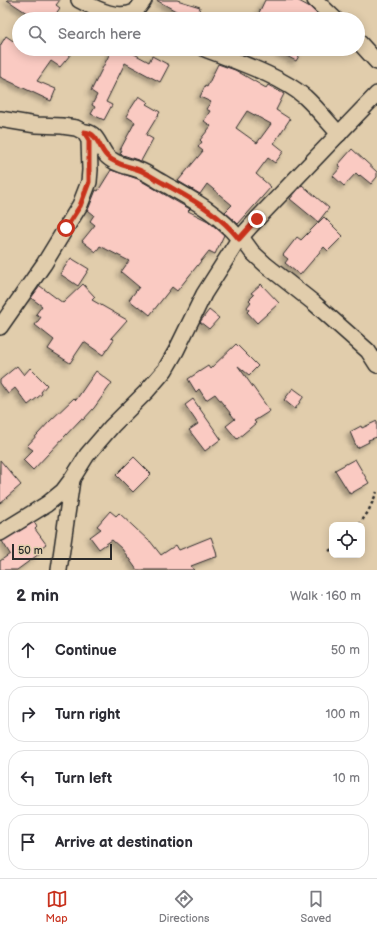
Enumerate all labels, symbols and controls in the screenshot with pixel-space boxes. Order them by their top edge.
search box [12,12,365,56]
icon: search [26,23,48,45]
text: Search here [58,25,141,44]
route end [248,210,266,228]
route start [57,219,75,237]
map controls [329,522,365,558]
button: locate [329,522,365,558]
scale bar [12,542,112,561]
text: 50 m [18,544,43,557]
text: 2 min [16,586,59,606]
text: Walk · 160 m [290,588,361,604]
icon: ahead [17,639,39,661]
text: Continue [55,641,117,660]
text: 50 m [331,642,360,658]
icon: right [17,703,39,725]
text: Turn right [55,705,120,724]
text: 100 m [325,706,360,722]
icon: left [17,767,39,789]
text: Turn left [55,769,112,788]
text: 10 m [333,770,360,786]
icon: arrive [17,831,39,853]
text: Arrive at destination [55,833,193,852]
tab: Map [46,888,68,925]
tab: Directions [159,888,209,925]
tab: Saved [301,888,331,925]

